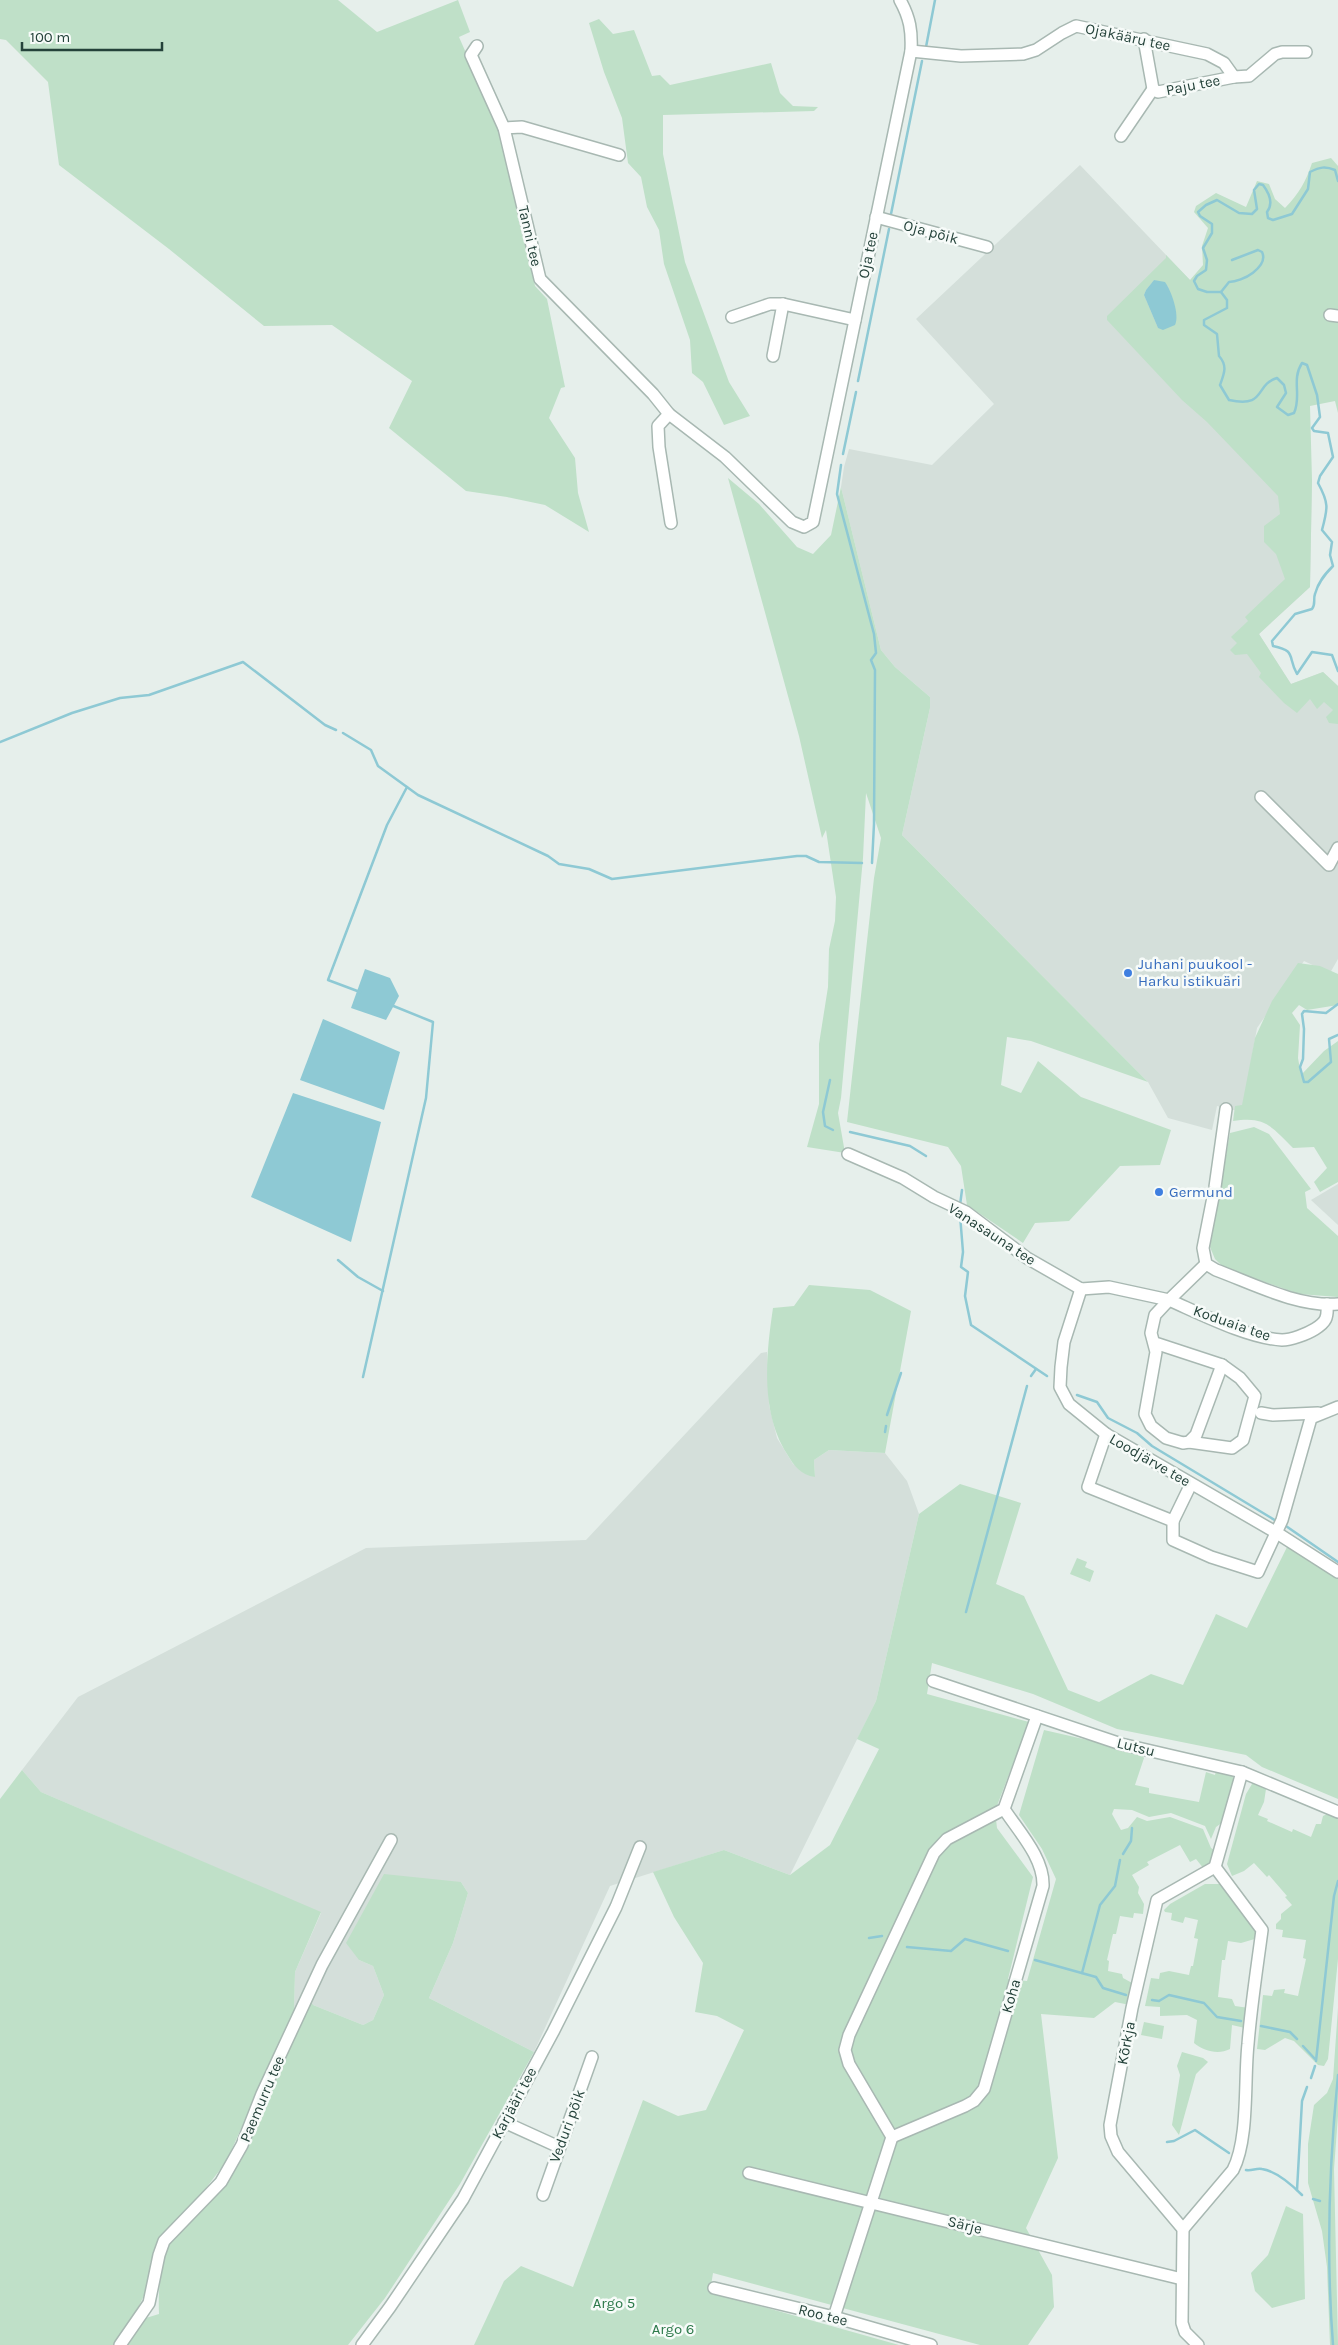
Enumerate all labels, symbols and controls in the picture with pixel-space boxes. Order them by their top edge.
street label: Ojakääru tee [1084,19,1172,55]
scale bar [22,20,162,52]
text: 100 m [30,28,70,46]
street label: Paju tee [1164,71,1222,99]
street label: Tanni tee [514,204,546,268]
street label: Oja põik [902,216,960,248]
street label: Oja tee [854,230,882,280]
place label: Juhani puukool - Harku istikuäri [1138,955,1252,990]
marker: Juhani puukool - Harku istikuäri [1122,967,1134,979]
place label: Germund [1169,1183,1233,1201]
marker: Germund [1153,1186,1165,1198]
street label: Vanasauna tee [945,1199,1039,1269]
street label: Koduaia tee [1191,1301,1273,1345]
street label: Loodjärve tee [1106,1430,1194,1490]
street label: Lutsu [1115,1734,1157,1760]
street label: Koha [998,1977,1024,2015]
street label: Kõrkja [1113,2020,1139,2066]
street label: Paemurru tee [236,2053,288,2145]
street label: Karjääri tee [488,2064,540,2142]
street label: Veduri põik [545,2087,589,2165]
street label: Särje [946,2212,984,2238]
park label: Argo 5 [593,2294,635,2312]
street label: Roo tee [796,2300,850,2330]
park label: Argo 6 [652,2320,694,2338]

